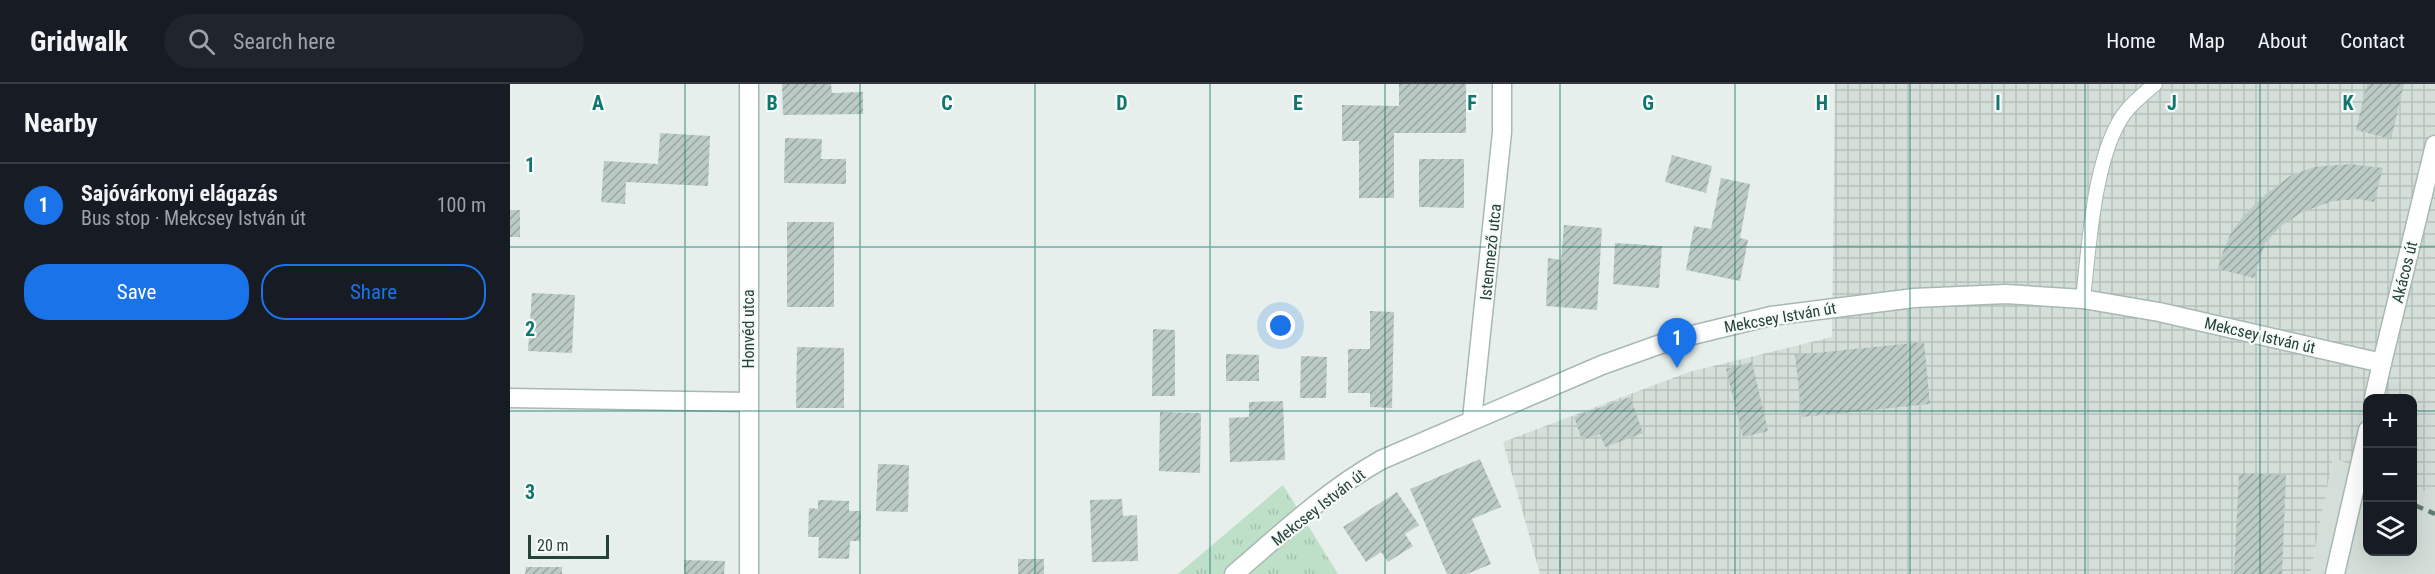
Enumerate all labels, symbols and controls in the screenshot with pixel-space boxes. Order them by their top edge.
search box [164,14,584,68]
text: Gridwalk [30,25,128,58]
icon: search [185,25,218,58]
text: Search here [233,29,335,54]
text: Home [2106,29,2156,53]
text: Map [2189,29,2225,53]
text: About [2258,29,2307,53]
text: Contact [2340,29,2405,53]
text: A [592,91,604,115]
text: B [766,91,778,115]
text: C [941,91,953,115]
text: D [1116,91,1128,115]
text: E [1293,91,1303,115]
text: F [1467,91,1477,115]
text: G [1642,91,1654,115]
text: H [1816,91,1828,115]
text: I [1995,91,2001,115]
text: J [2167,91,2177,115]
text: K [2342,91,2354,115]
text: Nearby [24,108,98,138]
text: 1 [525,153,535,177]
text: Sajóvárkonyi elágazás [81,181,278,206]
text: 1 [38,193,49,217]
text: 100 m [437,193,486,217]
street label: Istenmező utca [1476,203,1505,301]
text: Bus stop · Mekcsey István út [81,206,306,230]
street label: Akácos út [2388,239,2421,305]
button: Save [24,264,249,320]
button: Share [261,264,486,320]
street label: Honvéd utca [739,289,758,369]
street label: Mekcsey István út [1723,298,1838,337]
your location [1266,311,1295,340]
street label: Mekcsey István út [2203,313,2318,358]
text: 2 [525,317,535,341]
pin: 1 [1658,318,1696,368]
map controls [2363,394,2417,556]
button: + [2363,394,2417,448]
button: − [2363,448,2417,502]
street label: Mekcsey István út [1268,465,1369,550]
text: 3 [525,480,535,504]
button: layers [2363,502,2417,556]
scale bar [528,532,609,560]
text: 20 m [537,536,569,555]

